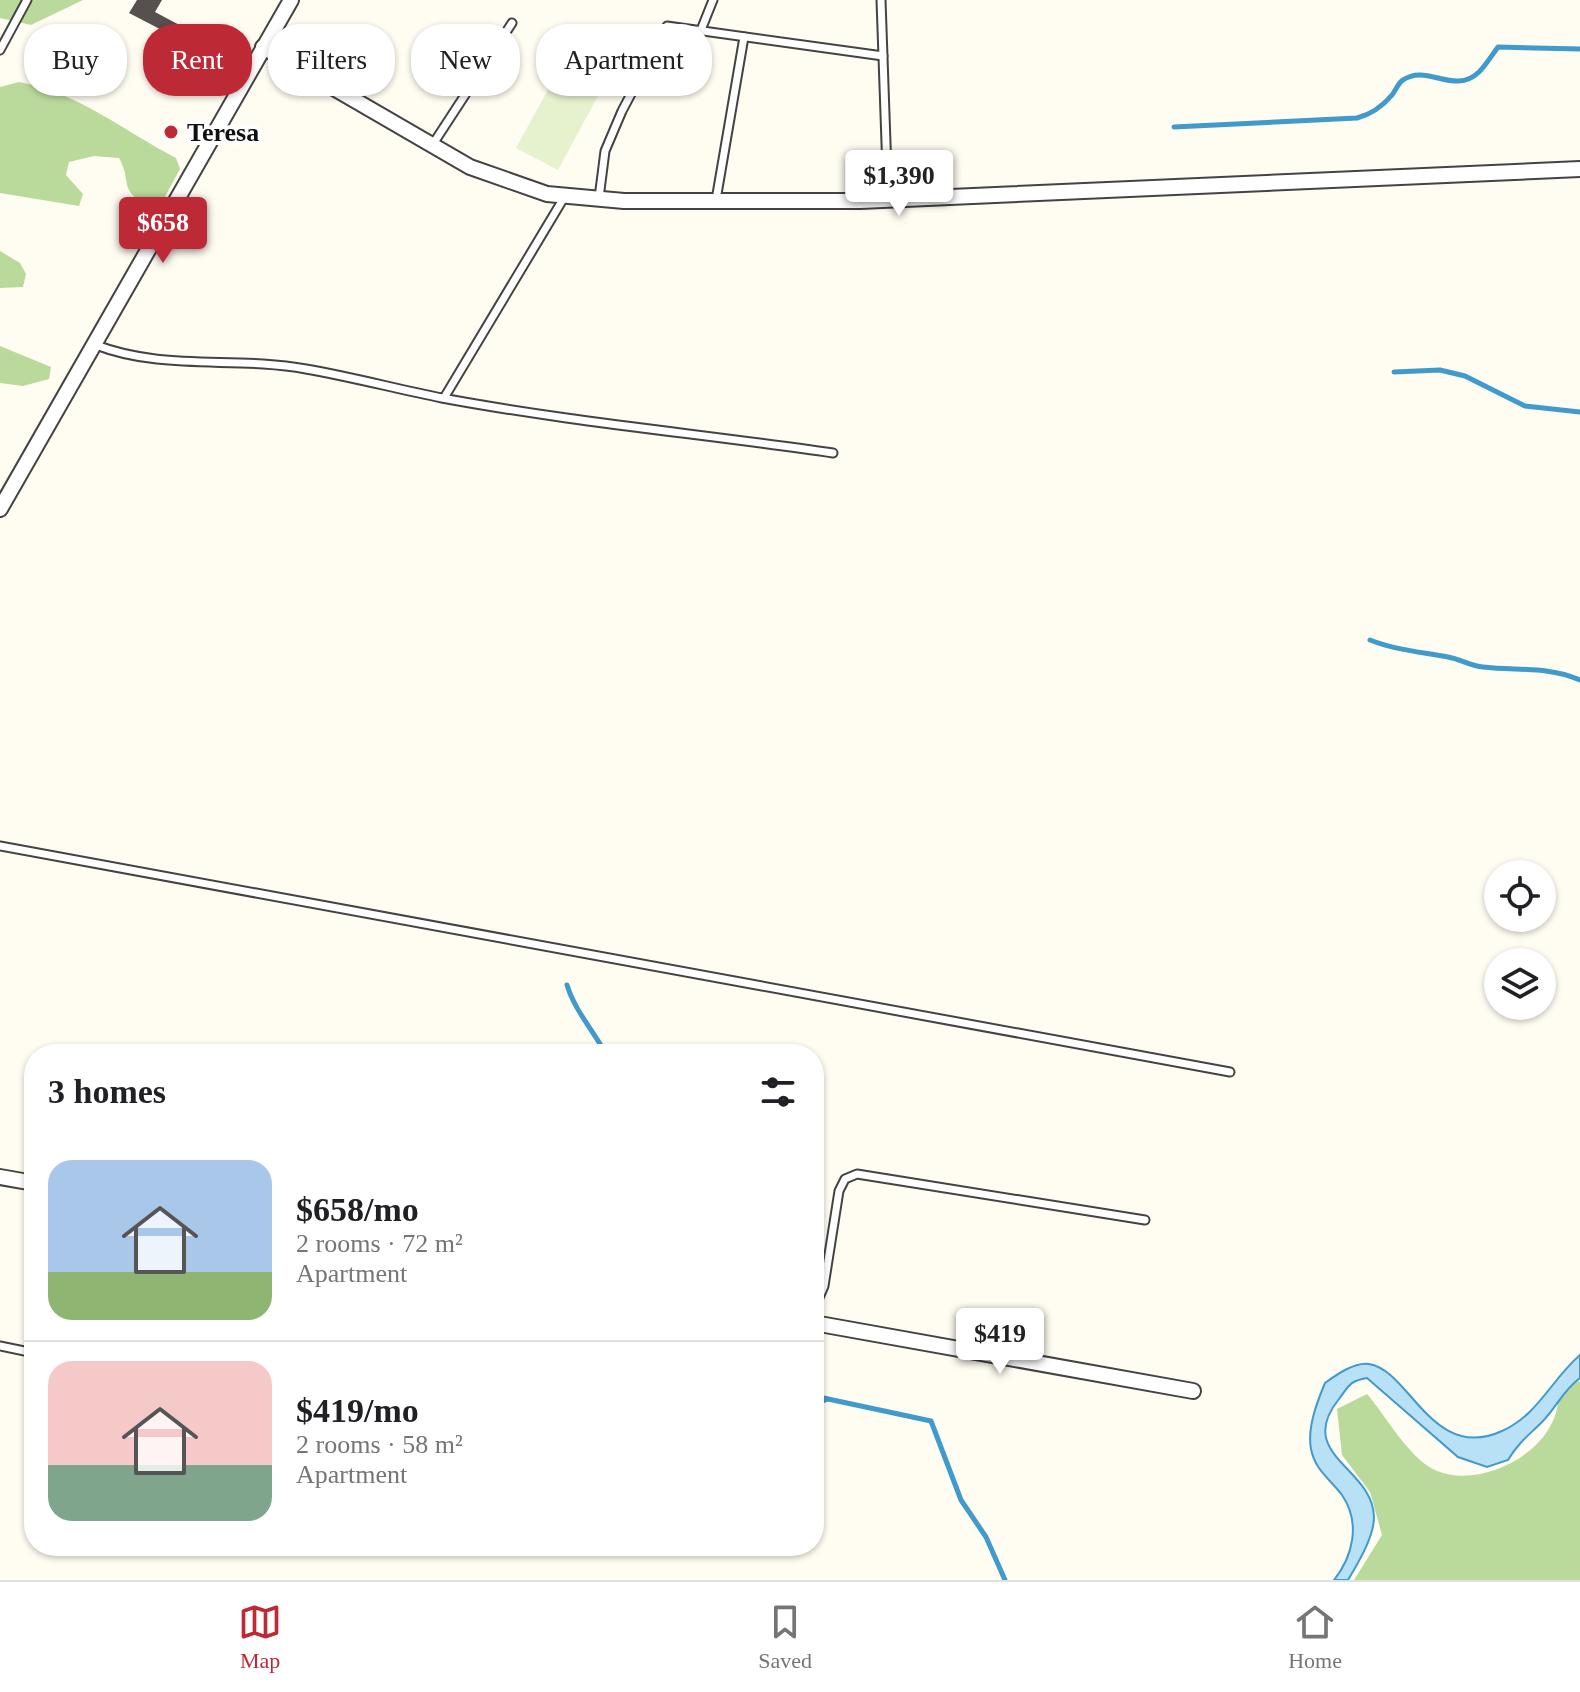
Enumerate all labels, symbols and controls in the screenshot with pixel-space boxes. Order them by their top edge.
chip: Buy [24,24,127,96]
chip: Rent [143,24,252,96]
chip: Filters [268,24,395,96]
chip: New [411,24,520,96]
chip: Apartment [536,24,712,96]
place label: Teresa [187,118,259,147]
marker: Teresa [162,123,180,141]
pin: $1,390 [834,150,964,218]
text: $1,390 [863,161,935,190]
pin: $658 [116,197,210,265]
text: $658 [137,208,189,237]
map controls [1484,860,1556,1020]
button: locate [1484,860,1556,932]
button: layers [1484,948,1556,1020]
icon: filters [756,1070,800,1114]
text: 3 homes [48,1073,166,1110]
text: $658/mo [296,1191,419,1228]
icon: home [112,1192,208,1288]
text: 2 rooms · 72 m² [296,1229,463,1258]
text: Apartment [296,1259,407,1288]
pin: $419 [953,1308,1047,1376]
text: $419 [974,1319,1026,1348]
text: $419/mo [296,1392,419,1429]
icon: home [112,1393,208,1489]
text: 2 rooms · 58 m² [296,1430,463,1459]
text: Apartment [296,1460,407,1489]
tab: Map [238,1600,282,1674]
tab: Saved [758,1600,812,1674]
tab: Home [1288,1600,1342,1674]

